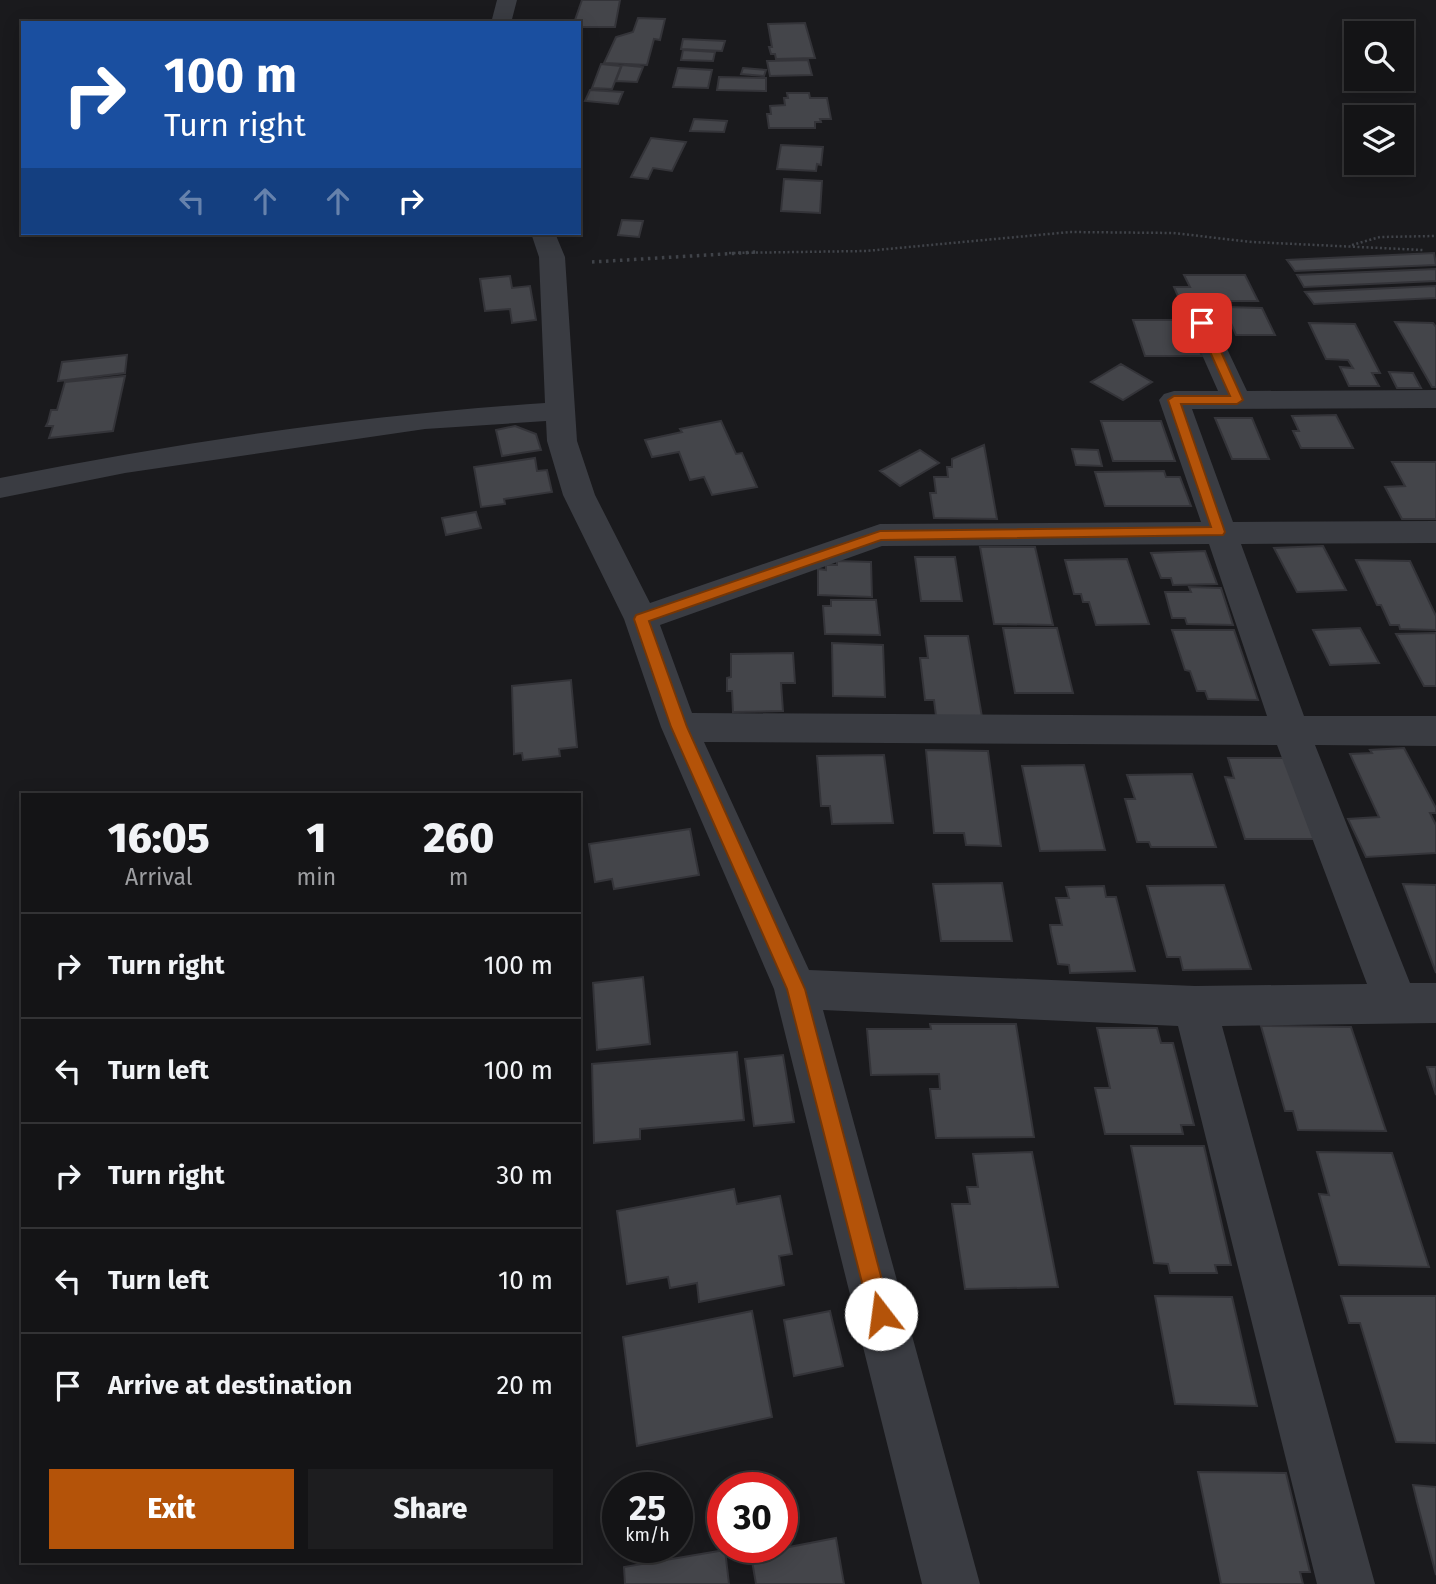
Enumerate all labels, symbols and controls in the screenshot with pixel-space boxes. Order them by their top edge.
map controls [1344,21,1414,175]
button: search [1344,21,1414,91]
text: 100 m [164,46,297,105]
icon: right [49,49,140,140]
button: layers [1344,105,1414,175]
text: Turn right [164,106,306,144]
icon: left [173,182,211,220]
icon: ahead [246,182,284,220]
icon: ahead [319,182,357,220]
icon: right [392,182,430,220]
pin [1172,293,1232,353]
icon: arrive [1183,304,1221,342]
text: 16:05 [108,813,210,863]
text: 1 [307,813,326,863]
text: 260 [423,813,494,863]
text: Arrival [125,863,192,891]
text: min [297,863,336,891]
text: m [449,863,468,891]
icon: right [49,947,87,985]
text: Turn right [108,950,225,981]
text: 100 m [484,950,553,981]
icon: left [49,1052,87,1090]
text: Turn left [108,1055,209,1086]
text: 100 m [484,1055,553,1086]
icon: right [49,1157,87,1195]
text: Turn right [108,1160,225,1191]
text: 30 m [496,1160,553,1191]
icon: left [49,1262,87,1300]
text: Turn left [108,1265,209,1296]
text: 10 m [498,1265,553,1296]
position arrow [844,1277,918,1351]
icon: arrive [49,1367,87,1405]
text: Arrive at destination [108,1370,352,1401]
text: 20 m [496,1370,553,1401]
button: Exit [49,1469,294,1549]
button: Share [308,1469,553,1549]
speed limit sign: 30 [707,1472,798,1563]
text: 25 [629,1487,666,1529]
text: km/h [625,1524,670,1546]

